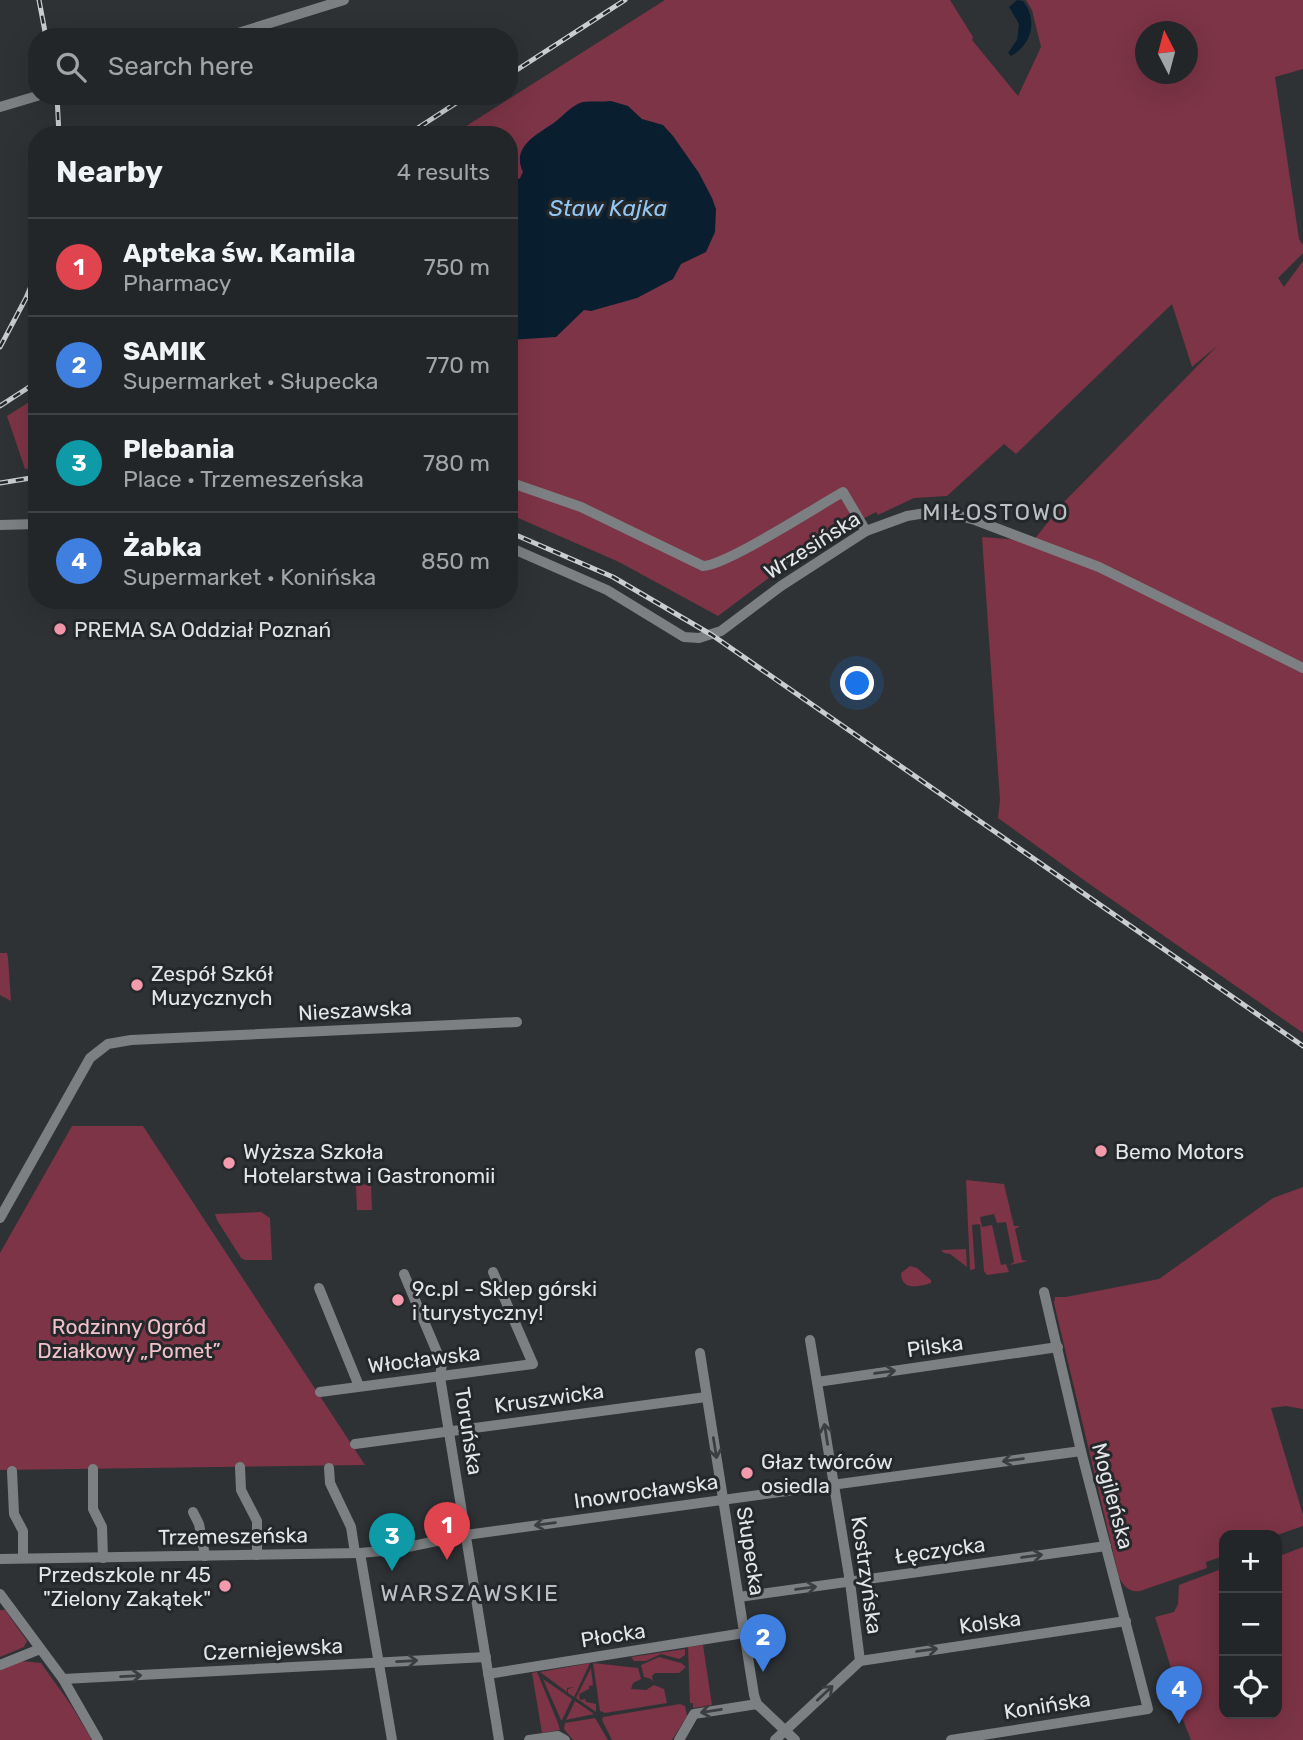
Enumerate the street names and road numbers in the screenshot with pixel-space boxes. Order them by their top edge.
street label: Wrzesińska [759,506,865,584]
street label: Nieszawska [297,995,413,1025]
street label: Pilska [905,1330,965,1362]
street label: Włocławska [366,1340,482,1378]
street label: Kruszwicka [493,1378,605,1418]
street label: Toruńska [450,1385,488,1477]
street label: Mogileńska [1087,1440,1139,1552]
street label: Inowrocławska [572,1469,720,1513]
street label: Słupecka [732,1505,770,1597]
street label: Kostrzyńska [846,1514,888,1636]
street label: Trzemeszeńska [158,1522,308,1550]
street label: Łęczycka [893,1531,987,1569]
street label: Kolska [958,1605,1022,1639]
street label: Płocka [579,1618,647,1652]
street label: Czerniejewska [202,1633,344,1665]
street label: Konińska [1002,1686,1092,1724]

